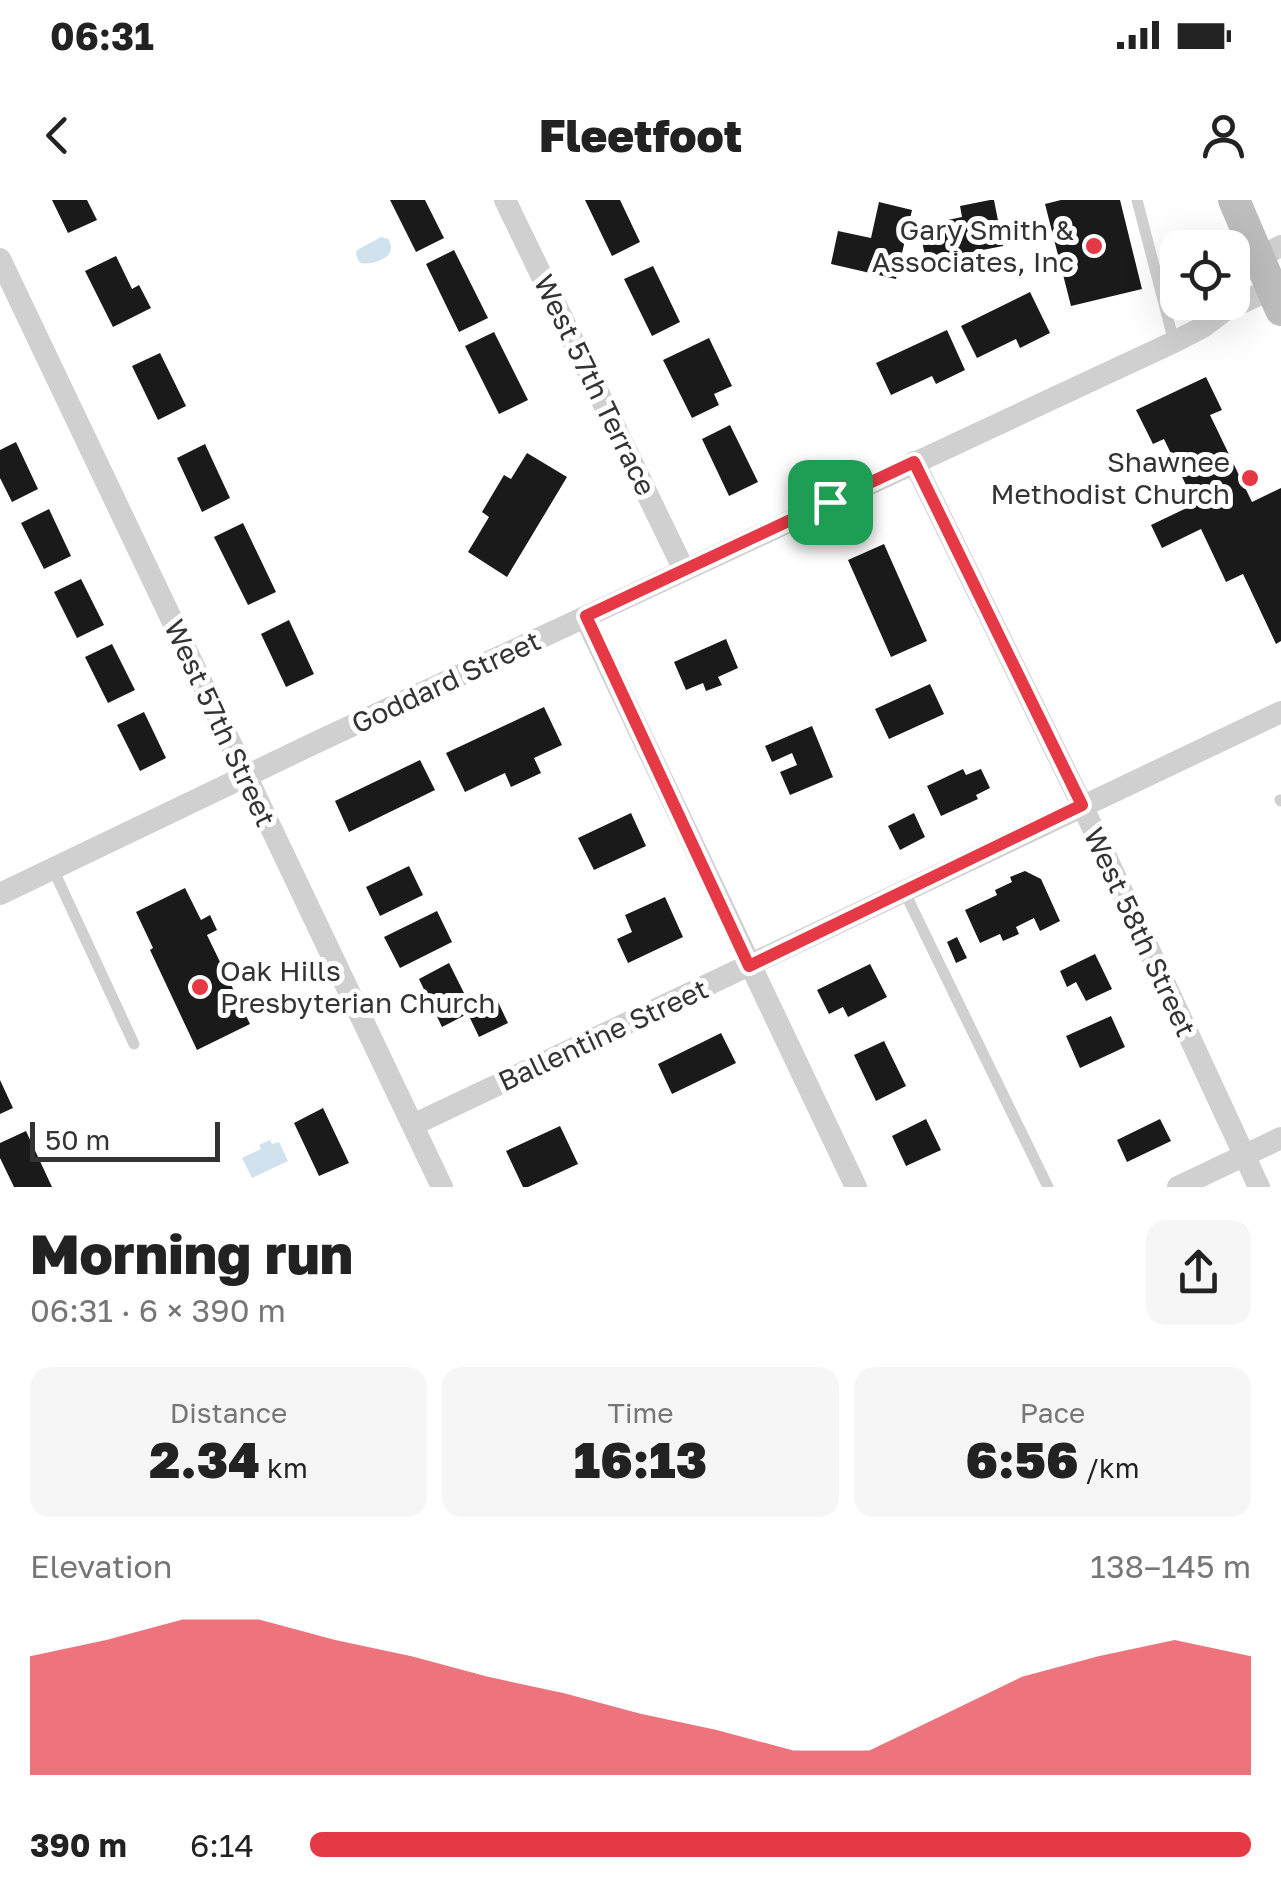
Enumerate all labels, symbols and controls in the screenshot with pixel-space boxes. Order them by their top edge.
text: 06:31 [50,13,154,58]
icon: back [30,108,85,163]
text: Fleetfoot [539,108,742,162]
icon: person [1196,108,1251,163]
place label: Gary Smith & Associates, Inc [872,213,1074,278]
map controls [1160,230,1250,320]
button: locate [1160,230,1250,320]
marker: Gary Smith & Associates, Inc [1083,235,1105,257]
street label: West 57th Terrace [528,269,663,501]
place label: Shawnee Methodist Church [990,445,1230,510]
pin [788,460,873,545]
marker: Shawnee Methodist Church [1239,467,1261,489]
icon: arrive [803,475,858,530]
street label: West 57th Street [158,614,283,831]
street label: Goddard Street [346,623,545,740]
street label: West 58th Street [1078,822,1203,1041]
place label: Oak Hills Presbyterian Church [220,954,495,1019]
street label: Ballentine Street [493,972,713,1098]
marker: Oak Hills Presbyterian Church [189,976,211,998]
scale bar [30,1117,220,1161]
text: 50 m [45,1123,110,1156]
text: Morning run [30,1220,353,1286]
button: share [1146,1220,1251,1325]
text: 06:31 · 6 × 390 m [30,1291,286,1329]
text: Distance [170,1396,287,1429]
text: Time [608,1396,673,1429]
text: Pace [1020,1396,1085,1429]
text: 2.34 [149,1429,260,1489]
text: 16:13 [574,1429,707,1489]
text: 6:56 [965,1429,1078,1489]
text: km [260,1451,308,1484]
text: /km [1078,1451,1140,1484]
text: Elevation [30,1547,172,1585]
text: 138–145 m [1090,1547,1251,1585]
text: 390 m [30,1826,127,1864]
text: 6:14 [190,1826,254,1864]

